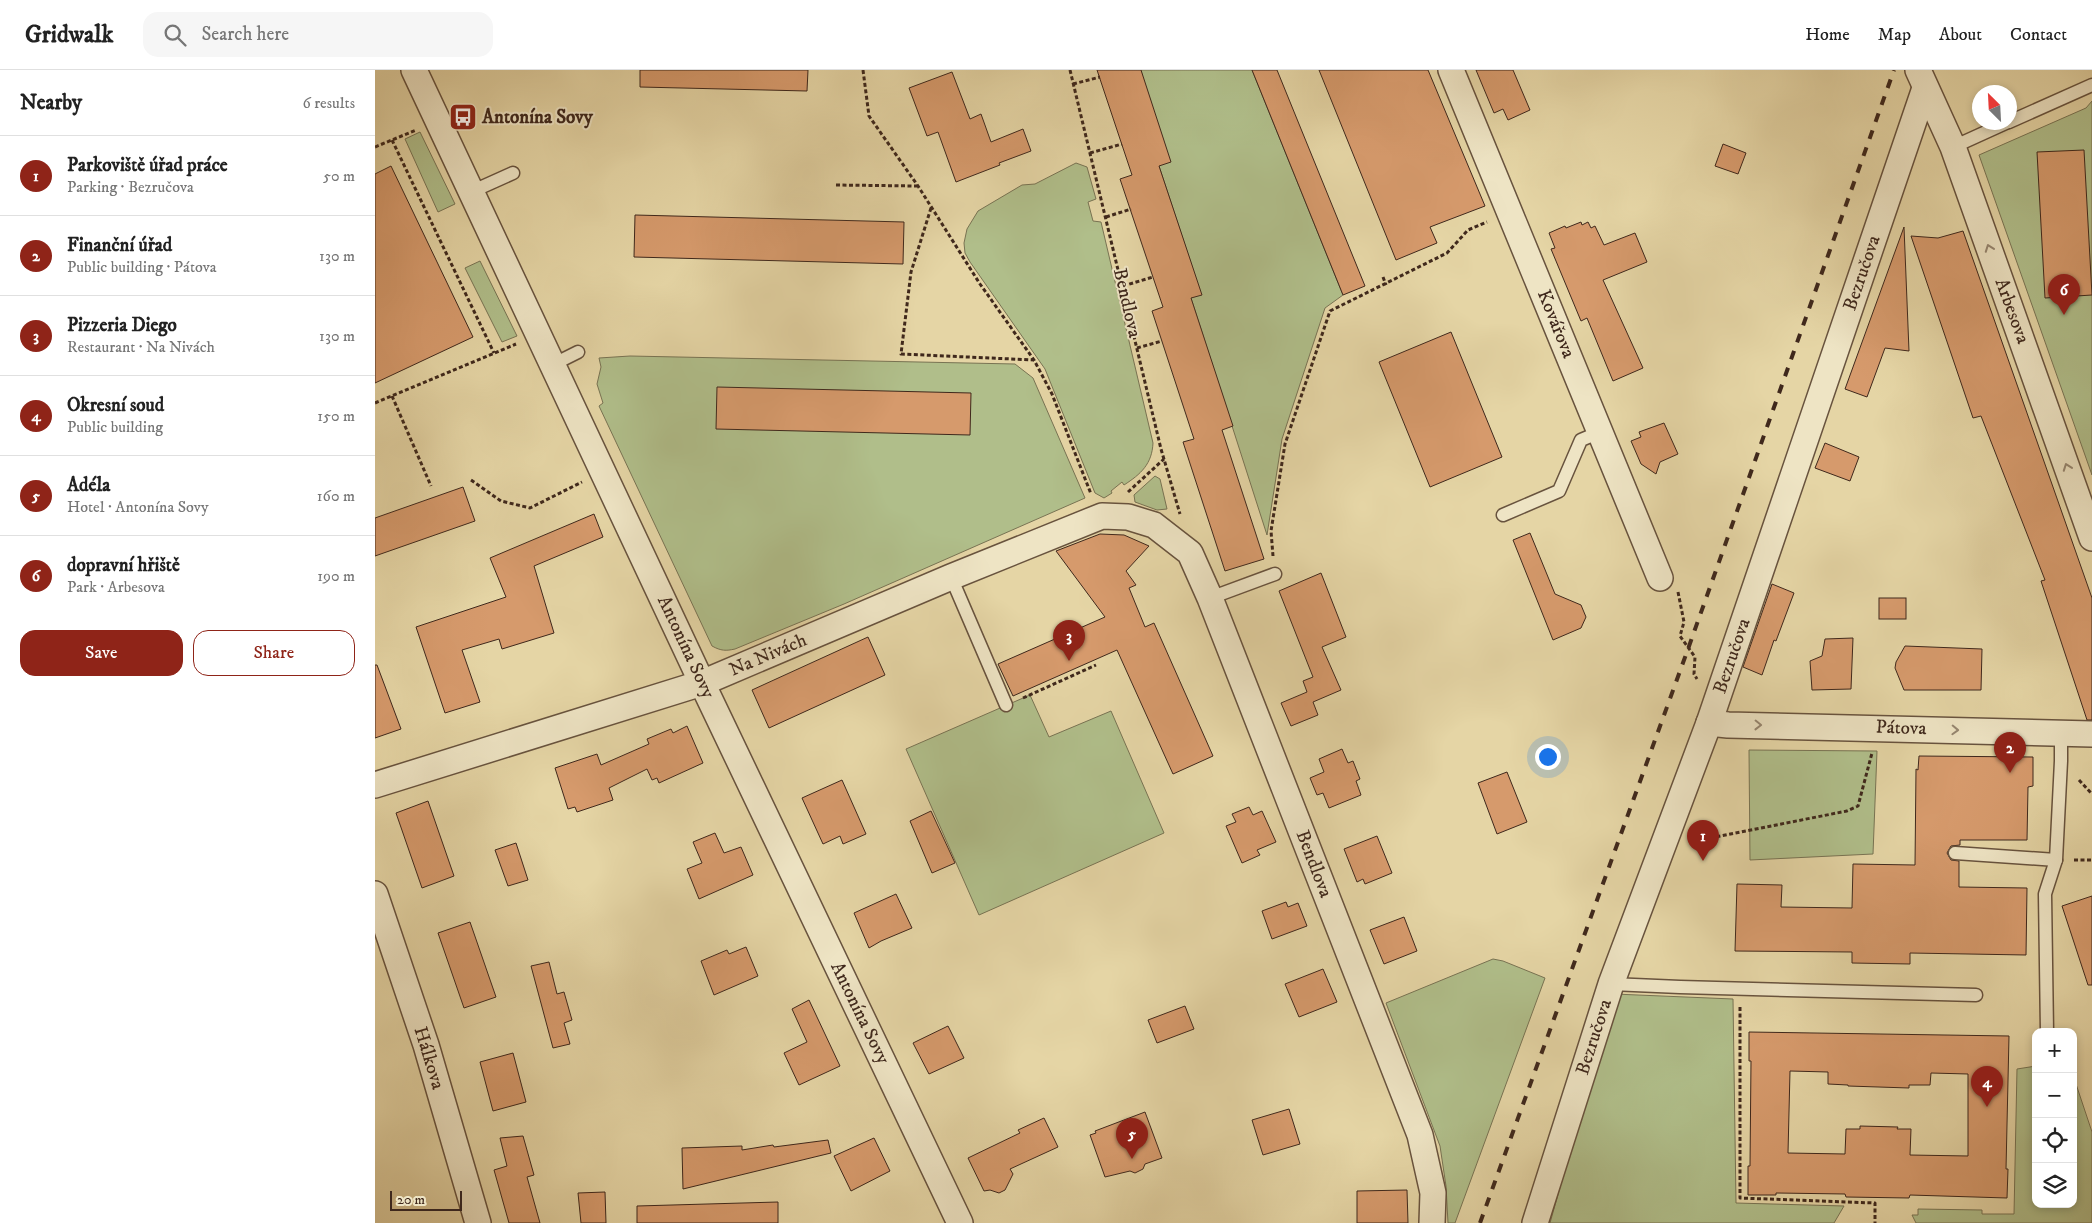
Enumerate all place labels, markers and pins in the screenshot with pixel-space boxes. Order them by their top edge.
bus stop icon: Antonína Sovy [448,102,478,132]
place label: Antonína Sovy [481,106,594,129]
pin: 6 [2048,274,2080,315]
pin: 3 [1053,620,1085,661]
pin: 2 [1994,732,2026,773]
pin: 1 [1687,820,1719,861]
pin: 4 [1971,1066,2003,1107]
pin: 5 [1116,1118,1148,1159]

